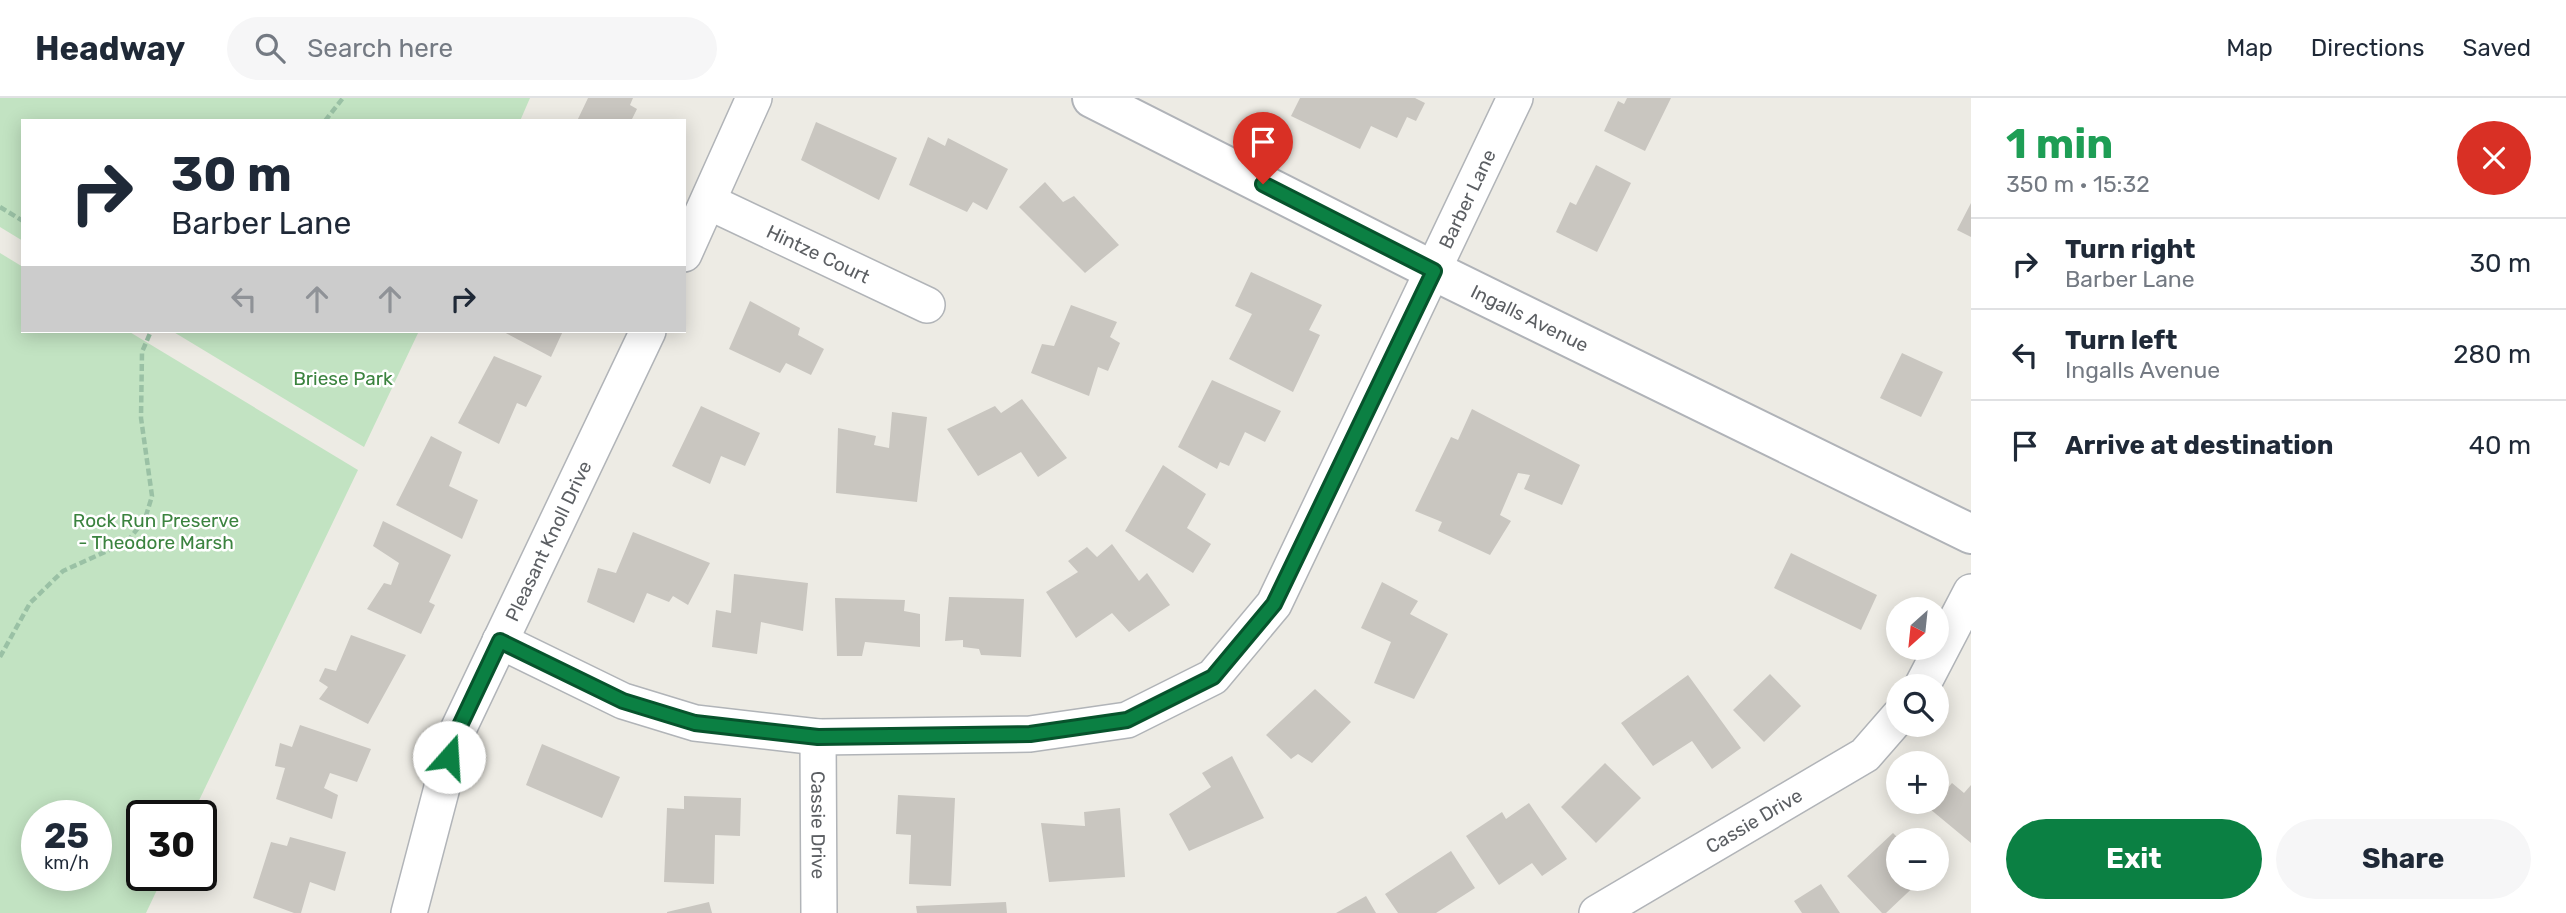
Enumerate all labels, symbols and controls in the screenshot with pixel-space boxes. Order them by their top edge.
search box [227,17,717,80]
text: Headway [35,29,185,68]
icon: search [251,29,289,67]
text: Search here [307,33,453,64]
text: Map [2226,34,2273,62]
text: Directions [2311,34,2424,62]
text: Saved [2462,34,2531,62]
pin [1233,112,1293,184]
text: 1 min [2006,119,2113,169]
button: close [2457,121,2531,195]
icon: arrive [1244,123,1282,161]
text: 30 m [171,145,292,203]
street label: Barber Lane [1434,146,1501,252]
icon: right [56,147,147,238]
text: 350 m · 15:32 [2006,170,2150,198]
text: Barber Lane [171,204,351,242]
street label: Hintze Court [763,220,874,289]
text: Turn right [2065,234,2195,265]
icon: right [2006,245,2044,283]
text: 30 m [2469,248,2531,279]
text: Barber Lane [2065,265,2195,293]
icon: left [225,280,263,318]
icon: ahead [298,280,336,318]
icon: ahead [371,280,409,318]
icon: right [444,280,482,318]
street label: Ingalls Avenue [1467,280,1592,357]
text: Turn left [2065,325,2177,356]
icon: left [2006,336,2044,374]
text: 280 m [2453,339,2531,370]
text: Ingalls Avenue [2065,356,2220,384]
park label: Briese Park [293,367,393,390]
icon: arrive [2006,427,2044,465]
text: Arrive at destination [2065,430,2333,461]
text: 40 m [2469,430,2531,461]
street label: Pleasant Knoll Drive [500,457,597,625]
park label: Rock Run Preserve - Theodore Marsh [73,509,239,554]
north arrow [1886,597,1950,660]
map controls [1886,597,1949,891]
button: search [1886,674,1949,737]
position arrow [412,720,486,794]
button: + [1886,751,1949,814]
street label: Cassie Drive [806,771,830,879]
street label: Cassie Drive [1702,784,1806,858]
speed limit sign: 30 [126,800,217,891]
text: 25 [44,815,89,857]
button: Exit [2006,819,2262,899]
button: Share [2276,819,2531,899]
button: − [1886,828,1949,891]
text: km/h [44,852,89,874]

